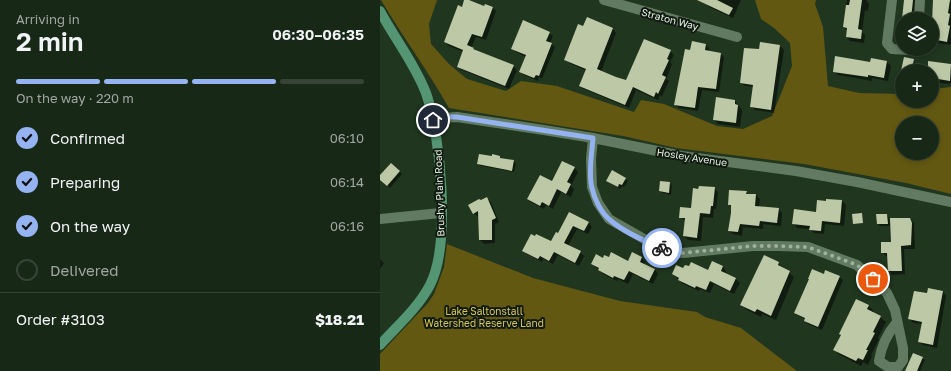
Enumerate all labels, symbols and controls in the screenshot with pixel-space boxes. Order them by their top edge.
street label: Straton Way [640,6,700,32]
text: Arriving in [16,11,80,27]
map controls [895,12,939,160]
button: layers [895,12,939,56]
text: 06:30–06:35 [272,25,364,43]
text: 2 min [16,26,84,57]
button: + [895,64,939,108]
text: On the way · 220 m [16,90,134,106]
pin [416,103,450,137]
icon: home [422,109,444,131]
button: − [895,116,939,160]
icon: check [16,127,38,149]
text: Confirmed [50,129,125,147]
text: 06:10 [330,130,364,146]
street label: Hosley Avenue [656,146,728,169]
street label: Brushy Plain Road [431,149,447,237]
icon: check [16,171,38,193]
text: Preparing [50,173,120,191]
text: 06:14 [330,174,364,190]
icon: check [16,215,38,237]
text: On the way [50,217,130,235]
text: 06:16 [330,218,364,234]
courier [642,228,682,268]
icon: bike [651,237,673,259]
text: Delivered [50,261,118,279]
pin [856,262,890,296]
icon: bag [862,268,884,290]
park label: Lake Saltonstall Watershed Reserve Land [424,305,544,329]
text: Order #3103 [16,310,105,328]
text: $18.21 [315,310,364,328]

